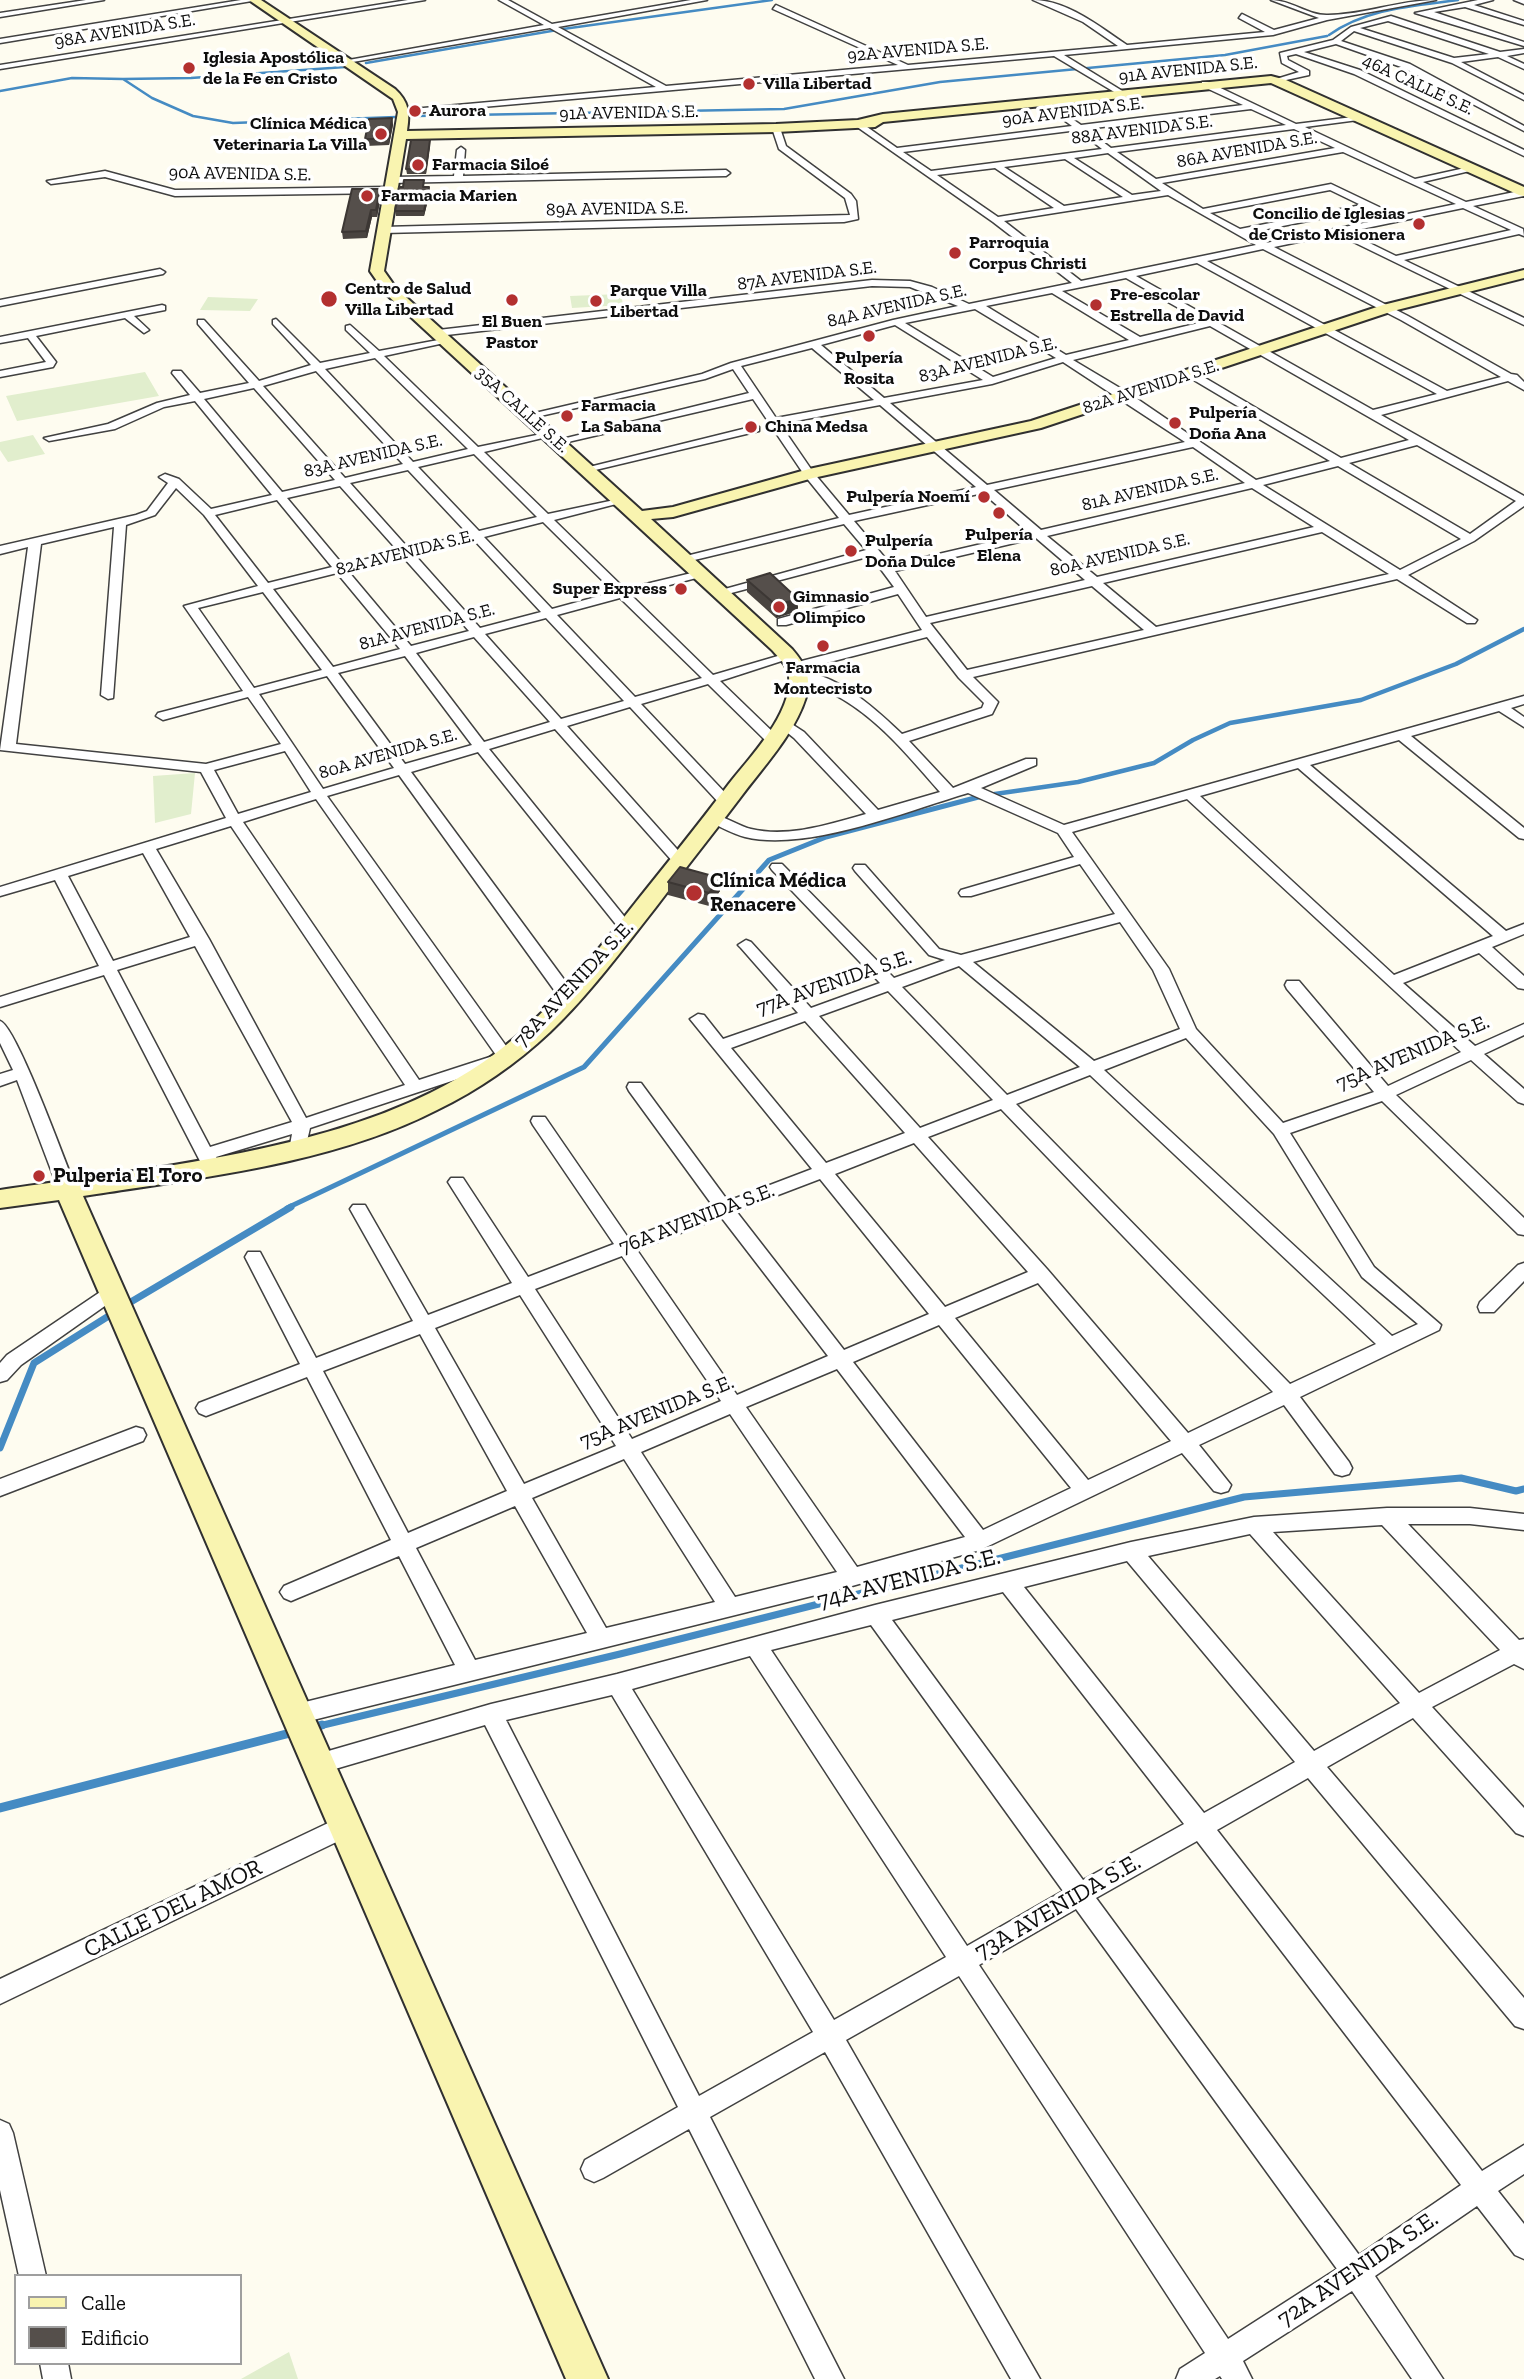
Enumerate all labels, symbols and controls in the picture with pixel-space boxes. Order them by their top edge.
street label: 98A AVENIDA S.E. [53,9,197,53]
street label: 92A AVENIDA S.E. [846,33,990,67]
place label: Iglesia Apostólica de la Fe en Cristo [203,47,344,90]
street label: 46A CALLE S.E. [1359,50,1477,120]
street label: 91A AVENIDA S.E. [1118,52,1258,88]
marker: Iglesia Apostólica de la Fe en Cristo [181,60,197,76]
place label: Villa Libertad [763,73,871,95]
marker: Villa Libertad [741,76,757,92]
street label: 90A AVENIDA S.E. [1001,93,1145,131]
place label: Aurora [429,100,486,122]
street label: 91A AVENIDA S.E. [559,101,699,125]
marker: Aurora [407,103,423,119]
street label: 88A AVENIDA S.E. [1070,111,1214,149]
place label: Clínica Médica Veterinaria La Villa [213,113,367,156]
marker: Clínica Médica Veterinaria La Villa [373,126,389,142]
street label: 86A AVENIDA S.E. [1175,127,1319,173]
place label: Farmacia Siloé [432,154,549,176]
marker: Farmacia Siloé [410,157,426,173]
street label: 90A AVENIDA S.E. [168,162,312,186]
place label: Farmacia Marien [381,185,517,207]
marker: Farmacia Marien [359,188,375,204]
street label: 89A AVENIDA S.E. [546,197,688,221]
place label: Concilio de Iglesias de Cristo Misionera [1249,203,1405,246]
marker: Concilio de Iglesias de Cristo Misionera [1411,216,1427,232]
place label: Parroquia Corpus Christi [969,232,1087,274]
marker: Parroquia Corpus Christi [947,245,963,261]
street label: 87A AVENIDA S.E. [736,257,878,295]
place label: Centro de Salud Villa Libertad [345,278,471,320]
street label: 84A AVENIDA S.E. [825,279,969,333]
place label: Parque Villa Libertad [610,280,707,322]
place label: Pre-escolar Estrella de David [1110,284,1244,326]
marker: Centro de Salud Villa Libertad [319,289,339,309]
marker: El Buen Pastor [504,292,520,308]
marker: Parque Villa Libertad [588,293,604,309]
marker: Pre-escolar Estrella de David [1088,297,1104,313]
place label: El Buen Pastor [482,311,542,354]
marker: Pulpería Rosita [861,328,877,344]
street label: 83A AVENIDA S.E. [917,332,1059,388]
place label: Pulpería Rosita [835,347,903,390]
street label: 82A AVENIDA S.E. [1080,355,1222,419]
street label: 35A CALLE S.E. [471,362,573,458]
place label: Farmacia La Sabana [581,395,661,438]
place label: Pulpería Doña Ana [1189,402,1266,444]
marker: Farmacia La Sabana [559,408,575,424]
marker: Pulpería Doña Ana [1167,415,1183,431]
place label: China Medsa [765,416,868,438]
marker: China Medsa [743,419,759,435]
street label: 83A AVENIDA S.E. [302,430,444,482]
street label: 81A AVENIDA S.E. [1080,464,1220,516]
place label: Pulpería Noemí [846,486,970,508]
marker: Pulpería Noemí [976,489,992,505]
marker: Pulpería Elena [991,505,1007,521]
place label: Pulpería Elena [965,524,1033,566]
street label: 82A AVENIDA S.E. [334,525,476,581]
street label: 80A AVENIDA S.E. [1048,528,1192,582]
place label: Pulpería Doña Dulce [865,530,956,572]
marker: Pulpería Doña Dulce [843,543,859,559]
place label: Super Express [552,578,667,600]
marker: Super Express [673,581,689,597]
place label: Gimnasio Olimpico [793,586,869,628]
street label: 81A AVENIDA S.E. [357,598,497,656]
marker: Gimnasio Olimpico [771,599,787,615]
marker: Farmacia Montecristo [815,638,831,654]
place label: Farmacia Montecristo [774,657,872,700]
street label: 80A AVENIDA S.E. [316,724,460,784]
place label: Clínica Médica Renacere [710,868,846,918]
marker: Clínica Médica Renacere [684,883,704,903]
street label: 78A AVENIDA S.E. [509,915,639,1053]
street label: 77A AVENIDA S.E. [753,945,915,1021]
street label: 75A AVENIDA S.E. [1333,1009,1493,1097]
place label: Pulperia El Toro [53,1163,202,1189]
marker: Pulperia El Toro [31,1168,47,1184]
street label: 76A AVENIDA S.E. [616,1178,778,1260]
street label: 75A AVENIDA S.E. [576,1370,738,1454]
street label: 74A AVENIDA S.E. [814,1542,1004,1616]
street label: 73A AVENIDA S.E. [970,1848,1146,1966]
street label: CALLE DEL AMOR [79,1853,267,1965]
street label: 72A AVENIDA S.E. [1272,2205,1444,2333]
legend [14,2274,242,2365]
text: Calle [81,2290,126,2315]
text: Edificio [81,2325,149,2350]

